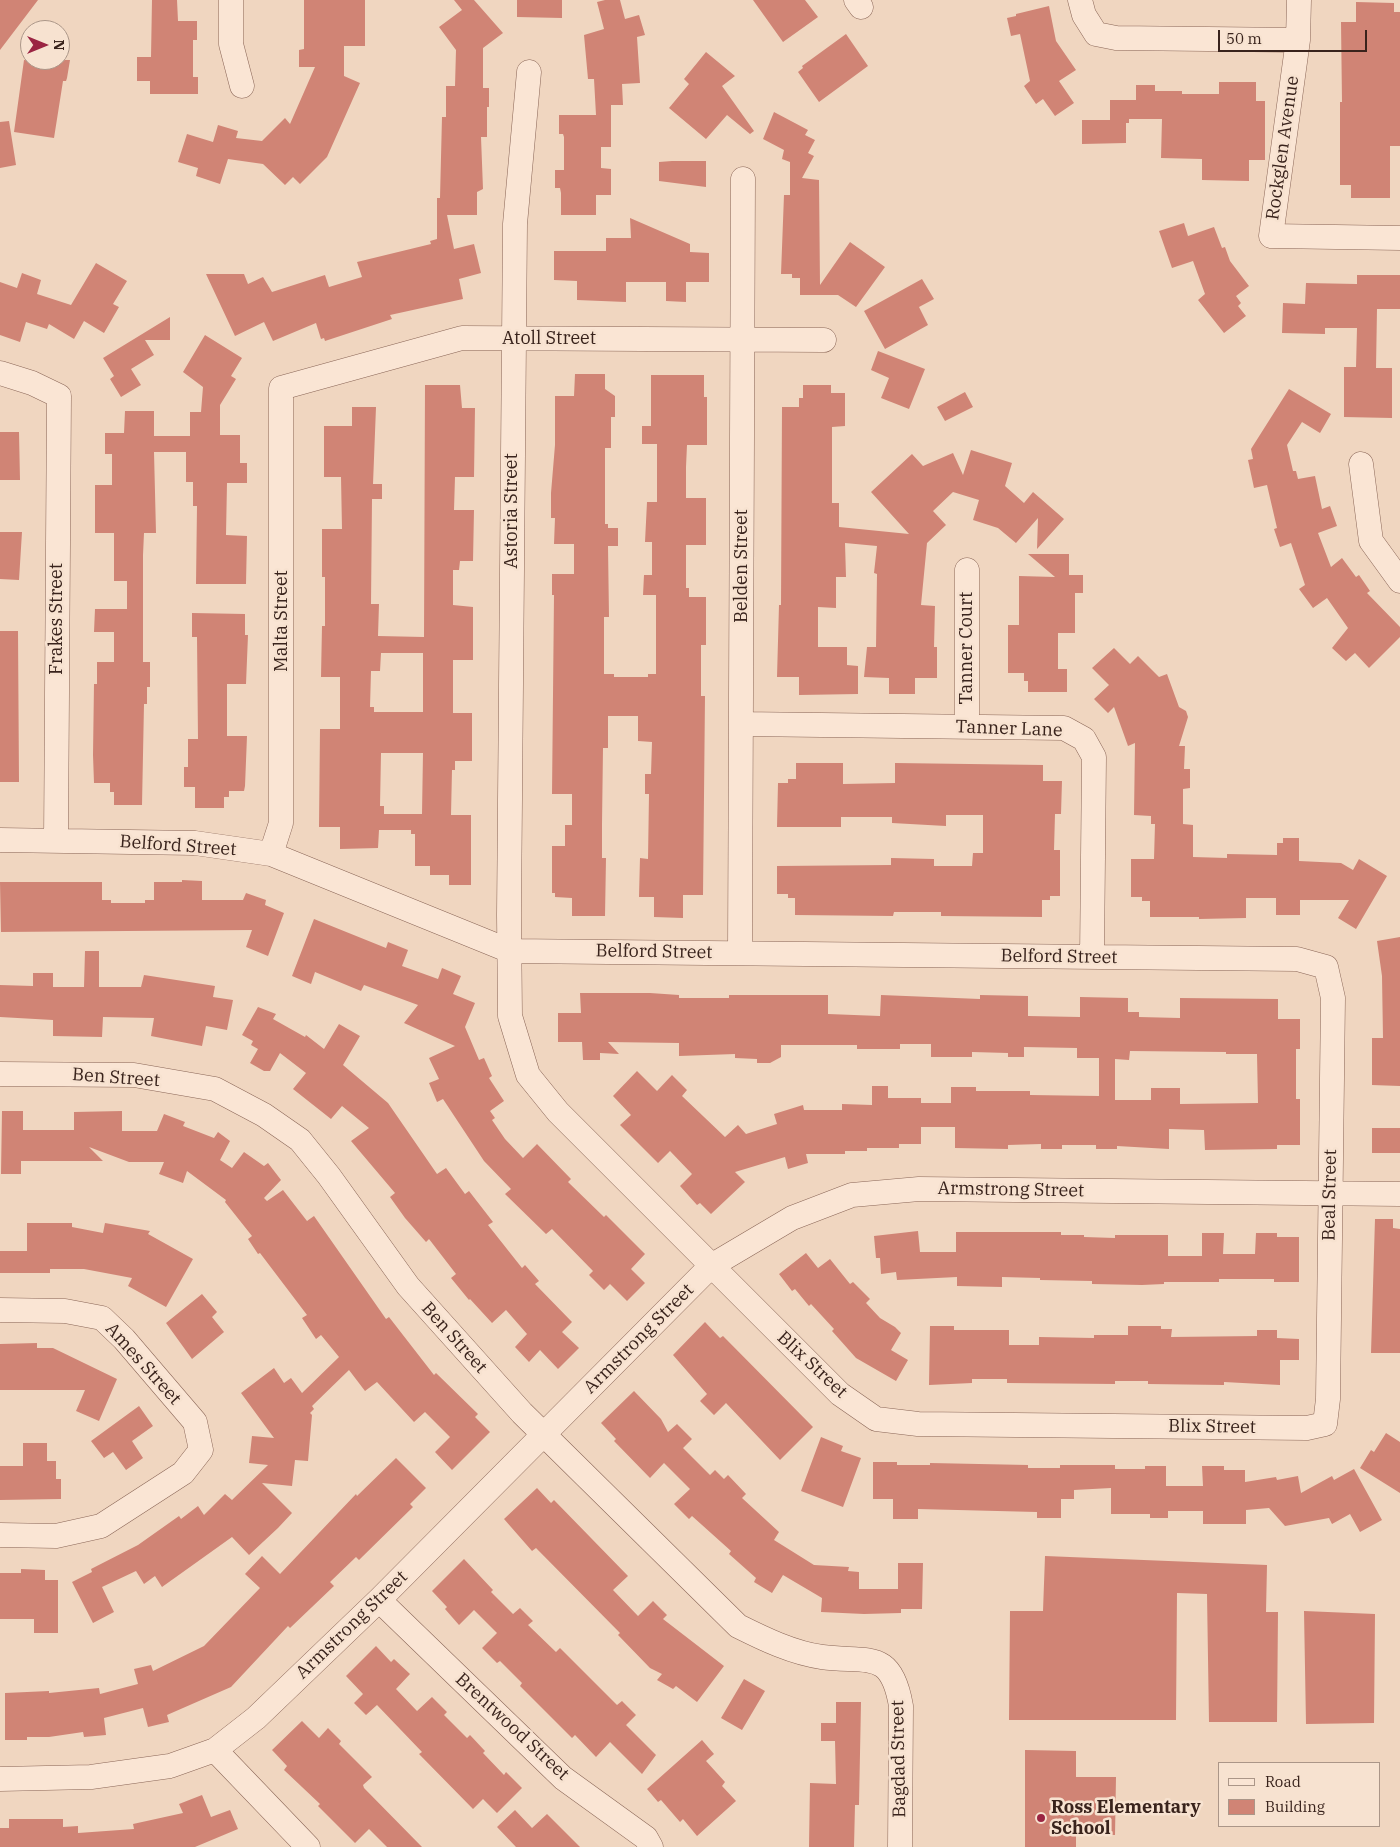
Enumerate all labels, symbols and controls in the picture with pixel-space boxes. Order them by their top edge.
north arrow [20,20,70,70]
scale bar [1220,20,1369,52]
text: 50 m [1226,29,1262,48]
text: N [50,39,68,51]
street label: Rockglen Avenue [1262,74,1304,222]
street label: Atoll Street [502,328,596,350]
street label: Astoria Street [501,453,523,569]
street label: Belden Street [731,509,753,623]
street label: Frakes Street [46,563,68,675]
street label: Malta Street [271,570,293,672]
street label: Tanner Court [956,592,978,704]
street label: Tanner Lane [955,716,1063,742]
street label: Belford Street [119,831,237,861]
street label: Belford Street [595,940,713,964]
street label: Belford Street [1000,945,1118,969]
street label: Ben Street [71,1064,161,1092]
street label: Beal Street [1318,1149,1342,1241]
street label: Armstrong Street [937,1178,1085,1202]
street label: Armstrong Street [580,1280,698,1398]
street label: Ben Street [417,1298,491,1378]
street label: Ames Street [101,1319,185,1409]
street label: Blix Street [772,1327,852,1403]
street label: Blix Street [1168,1415,1256,1439]
street label: Armstrong Street [292,1566,412,1684]
street label: Brentwood Street [451,1669,573,1785]
street label: Bagdad Street [887,1700,911,1818]
legend [1218,1762,1380,1827]
text: Road [1265,1772,1301,1791]
place label: Ross Elementary School [1051,1797,1201,1840]
text: Building [1265,1797,1325,1816]
marker: Ross Elementary School [1035,1812,1047,1824]

